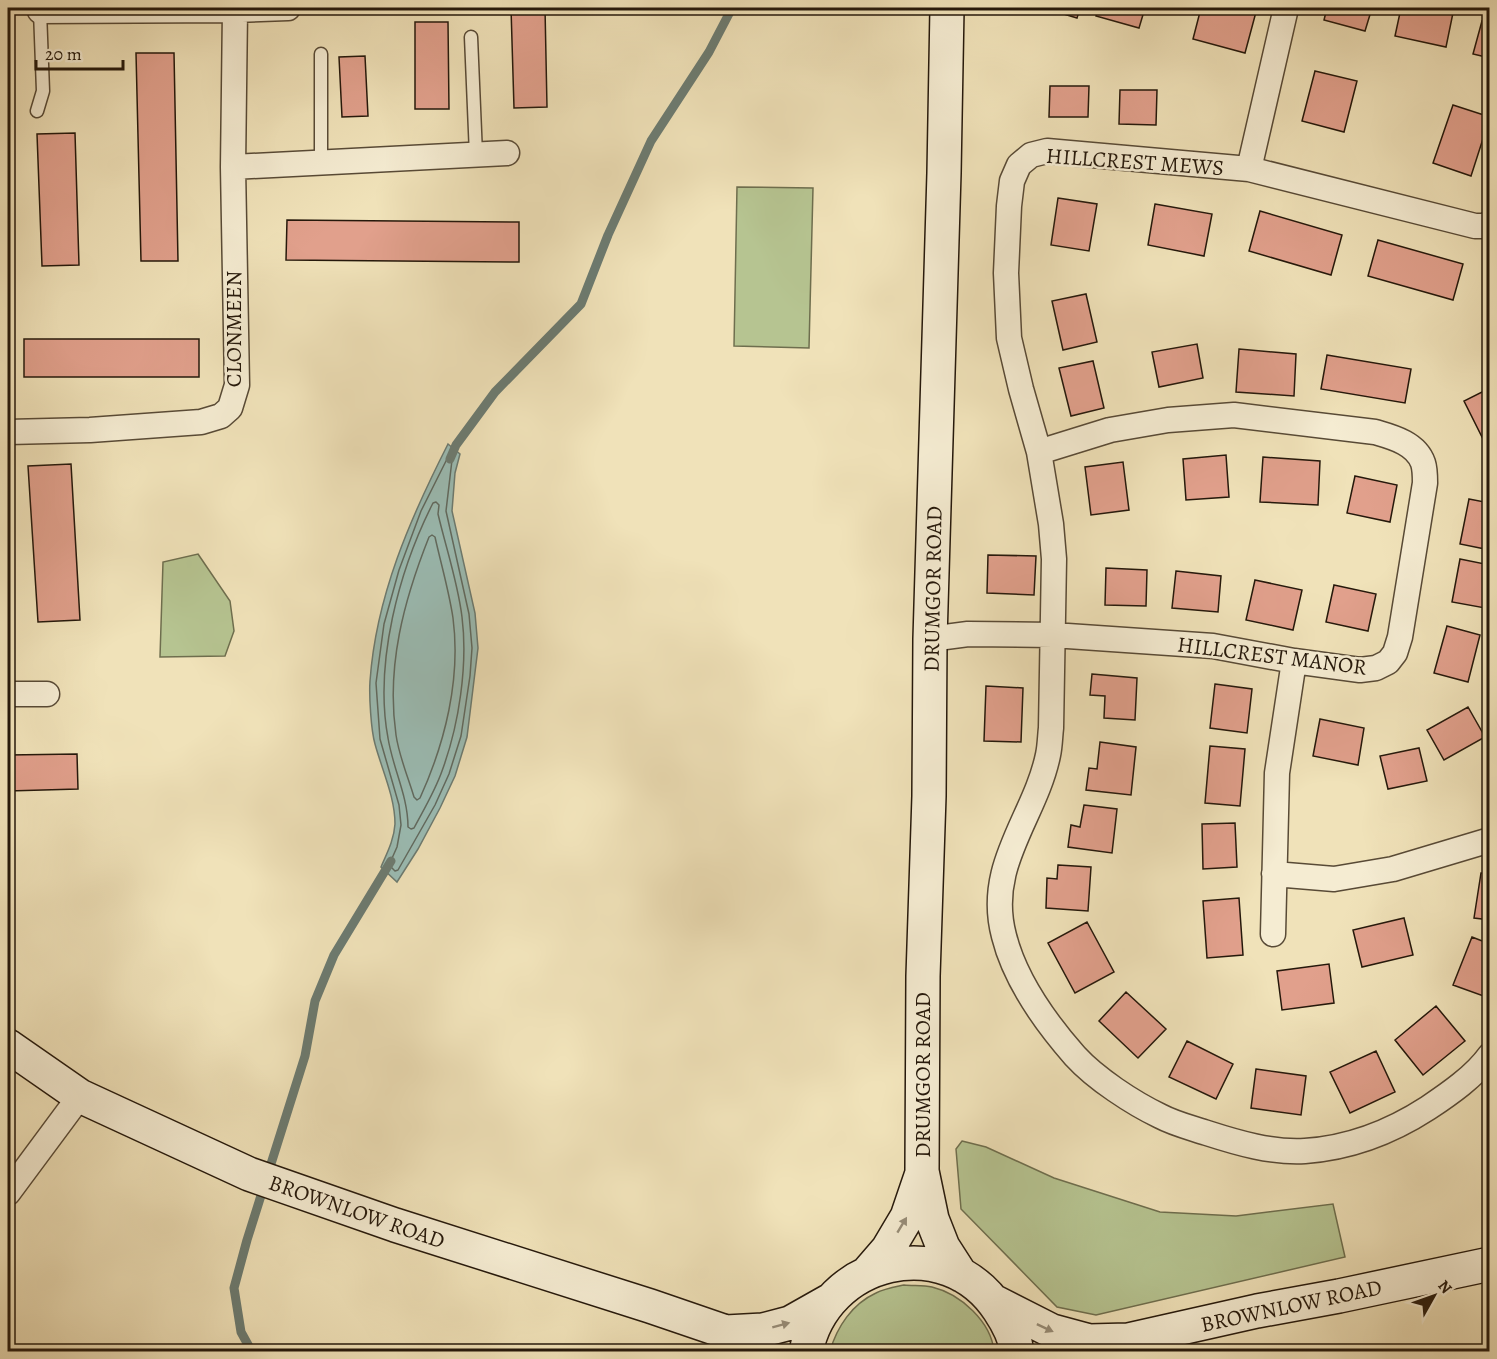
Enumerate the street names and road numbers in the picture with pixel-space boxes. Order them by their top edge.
street label: HILLCREST MEWS [1045,141,1225,183]
street label: CLONMEEN [219,271,249,387]
street label: DRUMGOR ROAD [917,506,949,672]
street label: HILLCREST MANOR [1175,629,1369,683]
street label: DRUMGOR ROAD [908,992,938,1158]
street label: BROWNLOW ROAD [265,1168,449,1256]
street label: BROWNLOW ROAD [1198,1272,1384,1340]

